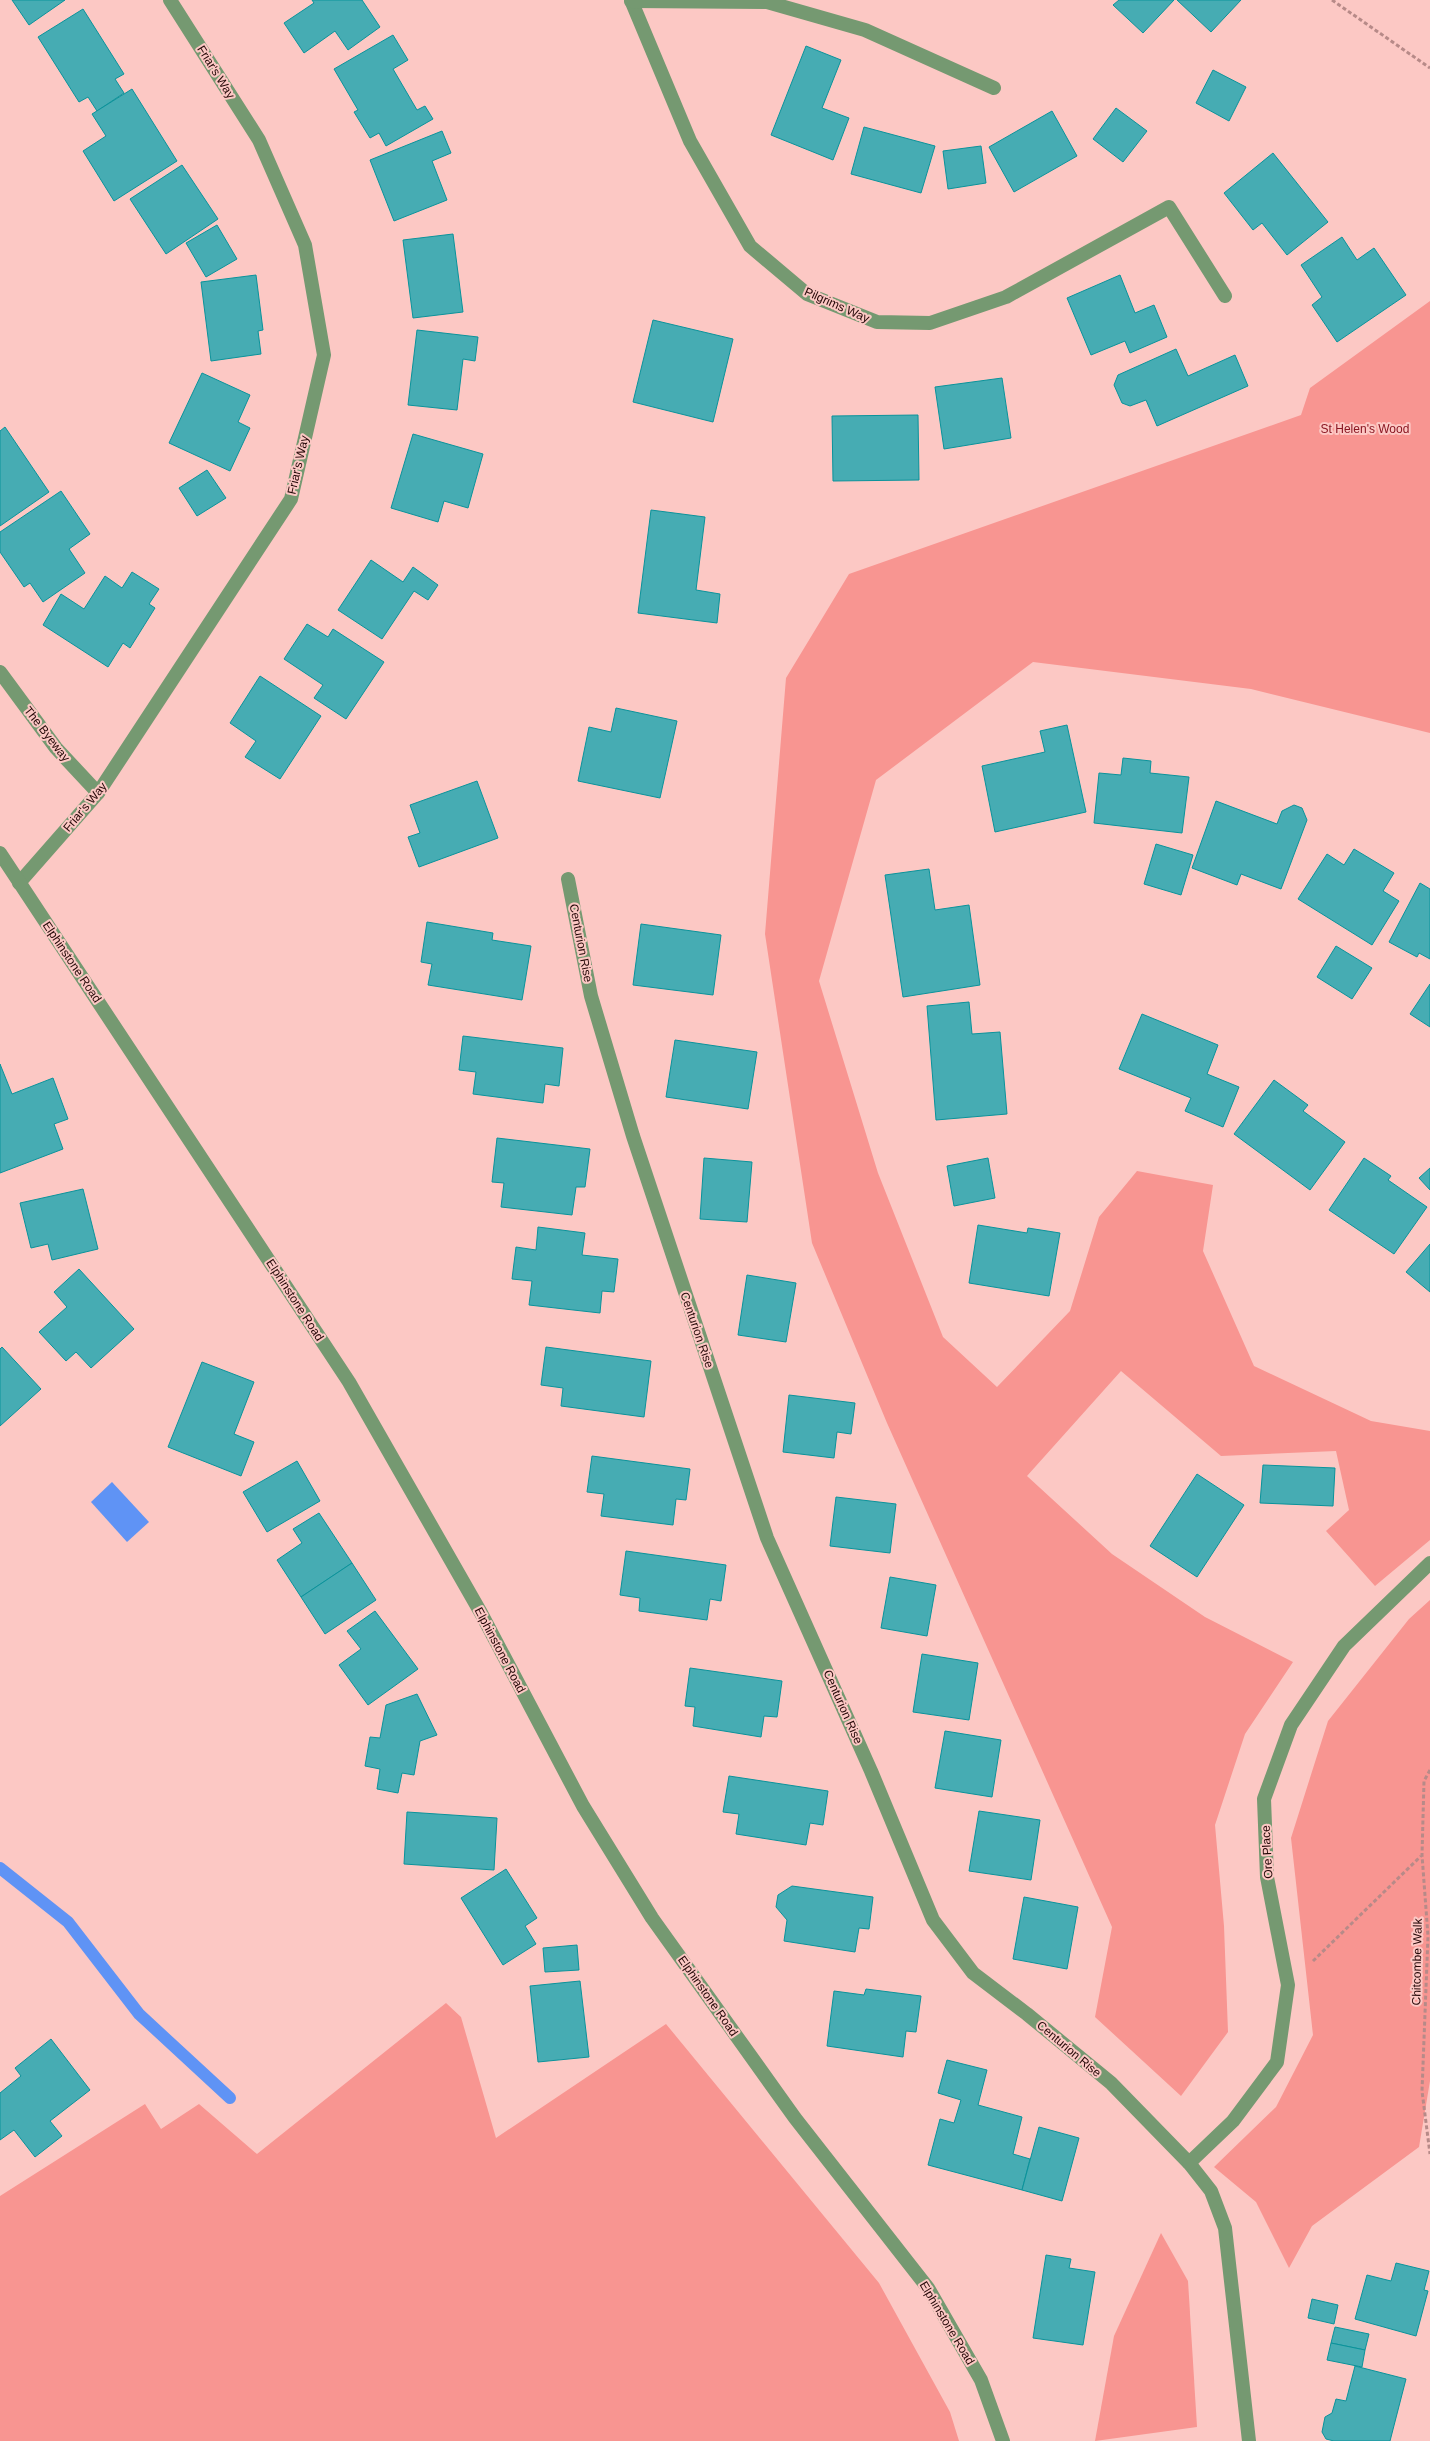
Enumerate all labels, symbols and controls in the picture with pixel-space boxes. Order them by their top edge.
street label: Friar's Way [194,43,238,101]
street label: Pilgrims Way [802,284,872,326]
park label: St Helen's Wood [1321,422,1409,436]
street label: Friar's Way [284,434,312,496]
street label: The Byeway [21,704,73,764]
street label: Friar's Way [60,780,110,834]
street label: Centurion Rise [567,903,596,984]
street label: Elphinstone Road [40,919,104,1005]
street label: Elphinstone Road [263,1256,327,1344]
street label: Centurion Rise [677,1290,717,1370]
street label: Elphinstone Road [472,1605,528,1695]
street label: Centurion Rise [820,1668,866,1746]
street label: Ore Place [1259,1825,1275,1879]
street label: Chitcombe Walk [1409,1917,1425,2006]
street label: Elphinstone Road [675,1953,741,2039]
street label: Centurion Rise [1034,2018,1104,2080]
street label: Elphinstone Road [917,2279,977,2367]

